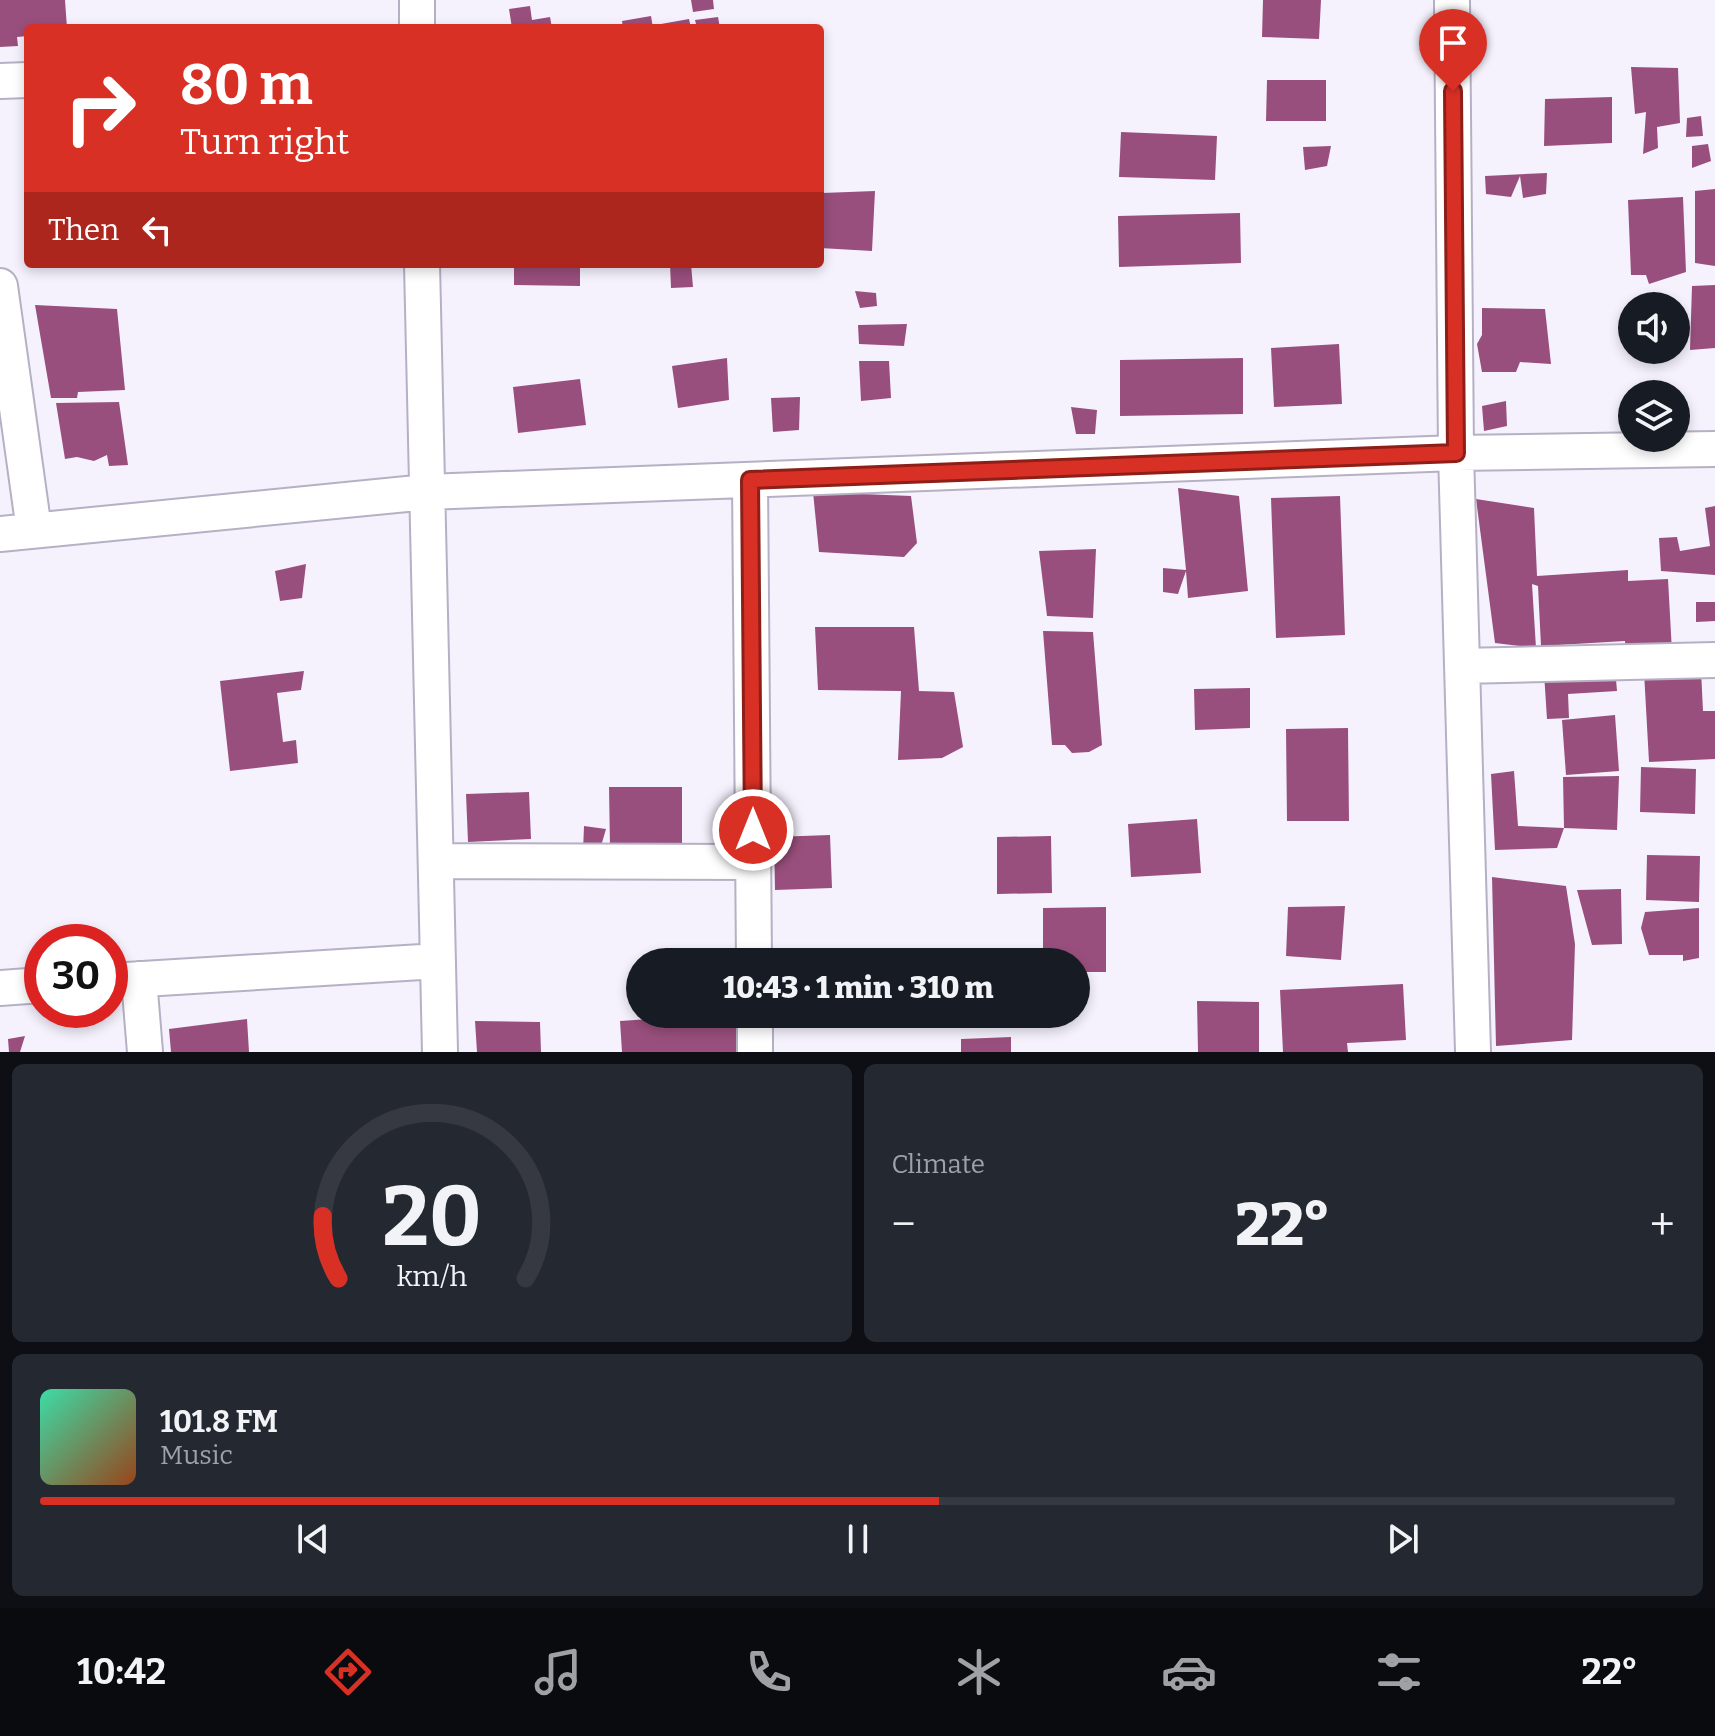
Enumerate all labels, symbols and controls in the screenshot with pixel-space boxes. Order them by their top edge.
pin [1419,9,1487,91]
icon: arrive [1431,21,1475,65]
text: 80 m [180,52,313,119]
icon: right [48,56,152,160]
text: Turn right [180,120,349,164]
icon: left [135,208,179,252]
text: Then [48,212,119,248]
map controls [1618,292,1690,452]
button: sound [1618,292,1690,364]
button: layers [1618,380,1690,452]
position arrow [711,788,795,872]
speed limit sign: 30 [24,924,128,1028]
text: 10:43 · 1 min · 310 m [723,970,993,1006]
text: Climate [892,1149,985,1180]
text: 20 [382,1167,482,1267]
text: 22° [1235,1189,1330,1261]
text: − [892,1198,916,1251]
text: + [1650,1198,1675,1251]
text: km/h [396,1259,467,1294]
text: 101.8 FM [160,1404,278,1440]
text: Music [160,1440,233,1471]
icon: previous [291,1517,335,1561]
icon: pause [836,1517,880,1561]
icon: next [1381,1517,1425,1561]
icon: directions [320,1644,376,1700]
icon: music [530,1644,586,1700]
icon: phone [741,1644,797,1700]
icon: climate [951,1644,1007,1700]
icon: car [1161,1644,1217,1700]
icon: filters [1371,1644,1427,1700]
text: 10:42 [77,1650,166,1694]
text: 22° [1581,1650,1638,1694]

